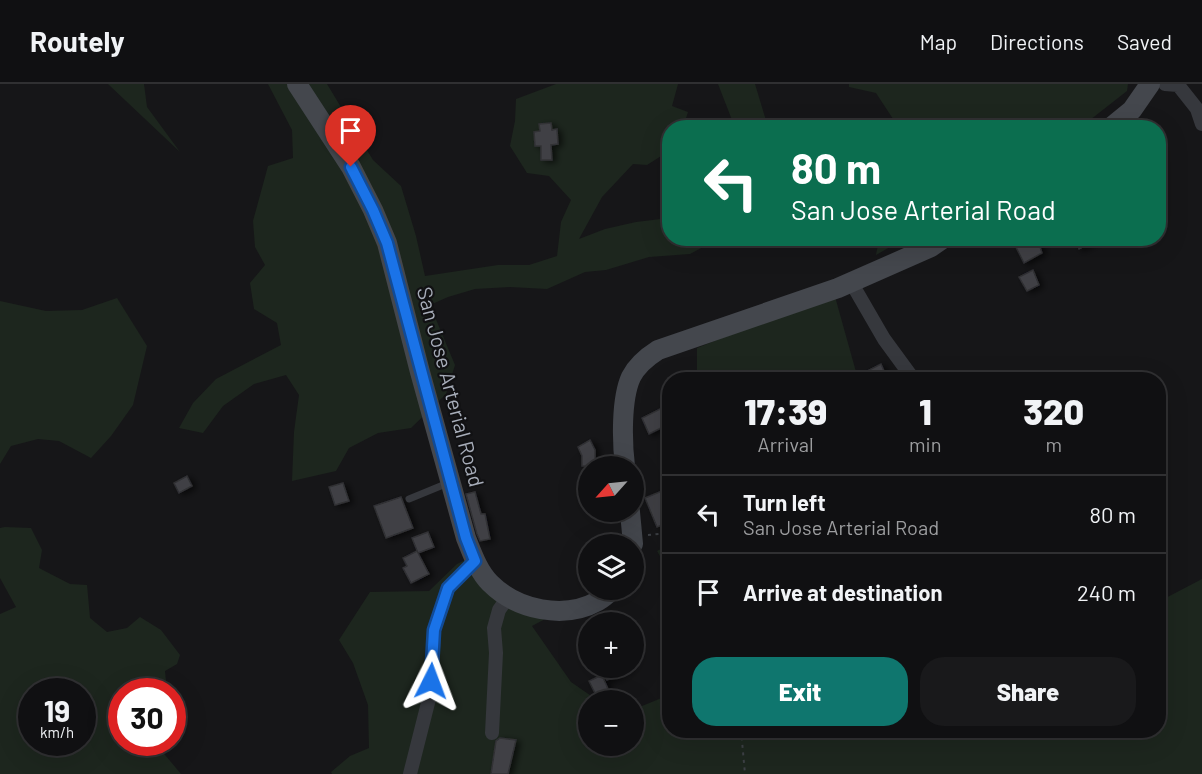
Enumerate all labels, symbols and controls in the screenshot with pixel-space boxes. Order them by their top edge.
text: Routely [30,24,125,58]
text: Map [920,29,957,54]
text: Directions [990,29,1084,54]
text: Saved [1117,29,1172,54]
pin [325,105,376,167]
icon: arrive [334,114,367,147]
text: 80 m [791,142,881,192]
icon: left [692,144,770,222]
text: San Jose Arterial Road [791,193,1056,225]
street label: San Jose Arterial Road [413,284,490,489]
text: 17:39 [744,389,827,432]
text: 1 [919,389,932,432]
text: 320 [1023,389,1084,432]
text: Arrival [758,432,813,456]
text: min [909,432,941,456]
text: m [1045,432,1062,456]
north arrow [578,456,644,522]
map controls [578,456,644,756]
text: Turn left [743,489,826,515]
icon: left [692,498,725,531]
text: 80 m [1090,501,1136,527]
text: San Jose Arterial Road [743,515,939,539]
button: layers [578,534,644,600]
icon: arrive [692,576,725,609]
text: Arrive at destination [743,579,942,605]
text: 240 m [1077,579,1136,605]
button: + [578,612,644,678]
position arrow [399,649,463,713]
button: Exit [692,657,908,726]
button: Share [920,657,1136,726]
speed limit sign: 30 [108,678,186,756]
button: − [578,690,644,756]
text: 19 [44,692,70,728]
text: km/h [40,723,74,741]

